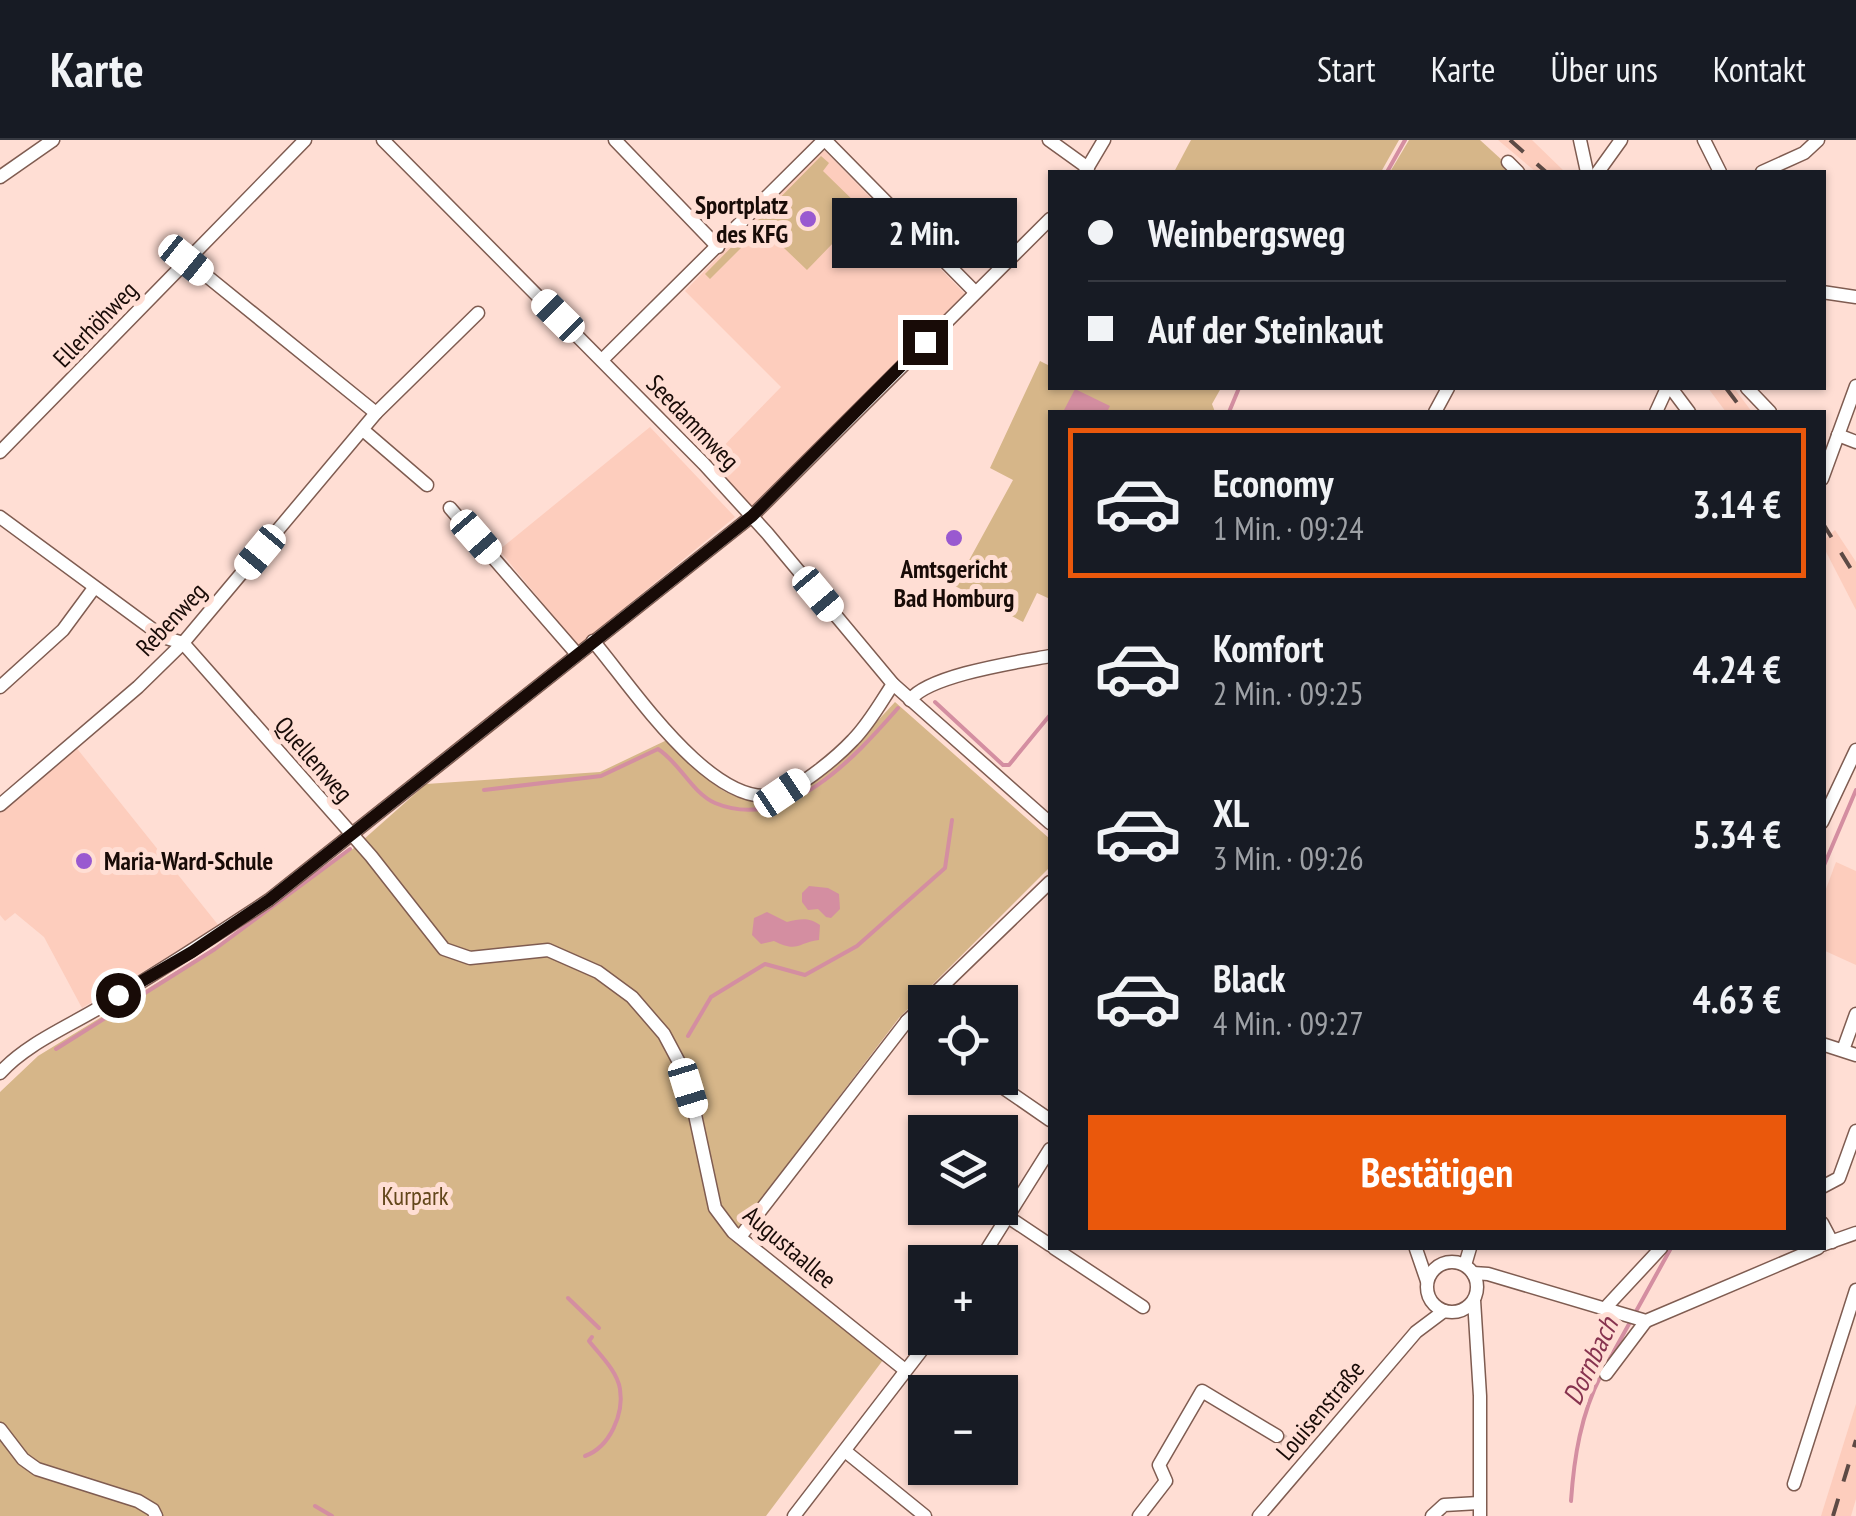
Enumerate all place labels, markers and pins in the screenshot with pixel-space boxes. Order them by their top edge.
place label: Sportplatz des KFG [695,189,788,250]
marker: Sportplatz des KFG [797,208,819,230]
marker: Amtsgericht Bad Homburg [943,527,965,549]
place label: Amtsgericht Bad Homburg [894,553,1014,614]
place label: Maria-Ward-Schule [104,845,273,877]
marker: Maria-Ward-Schule [73,850,95,872]

